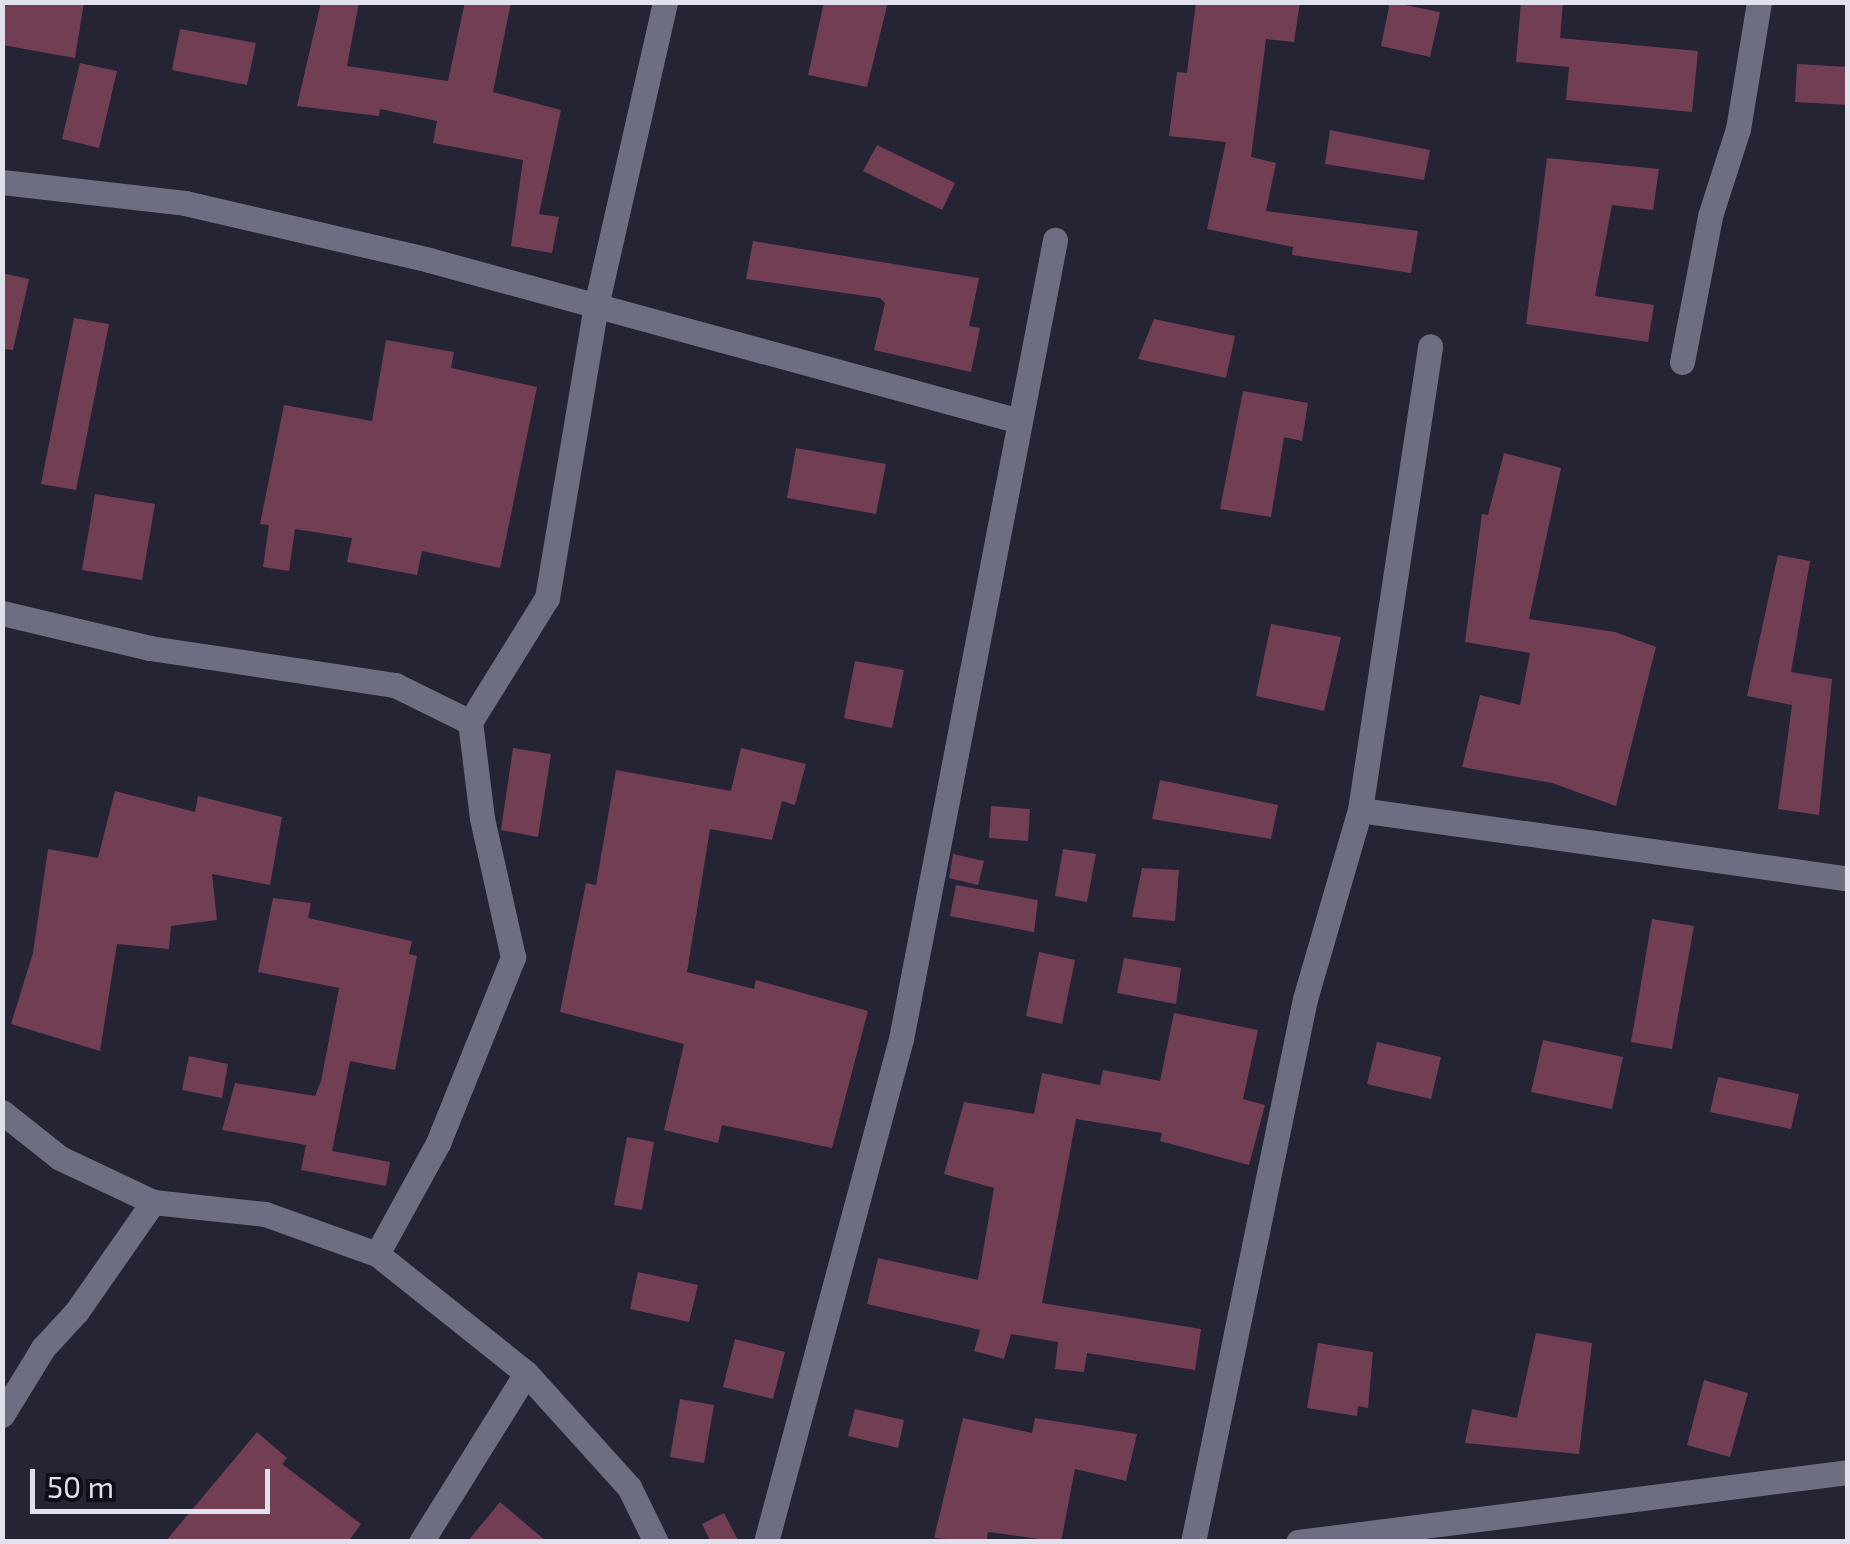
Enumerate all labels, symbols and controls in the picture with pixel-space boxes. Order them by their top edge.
scale bar [35,1449,275,1511]
text: 50 m [47,1468,114,1504]

